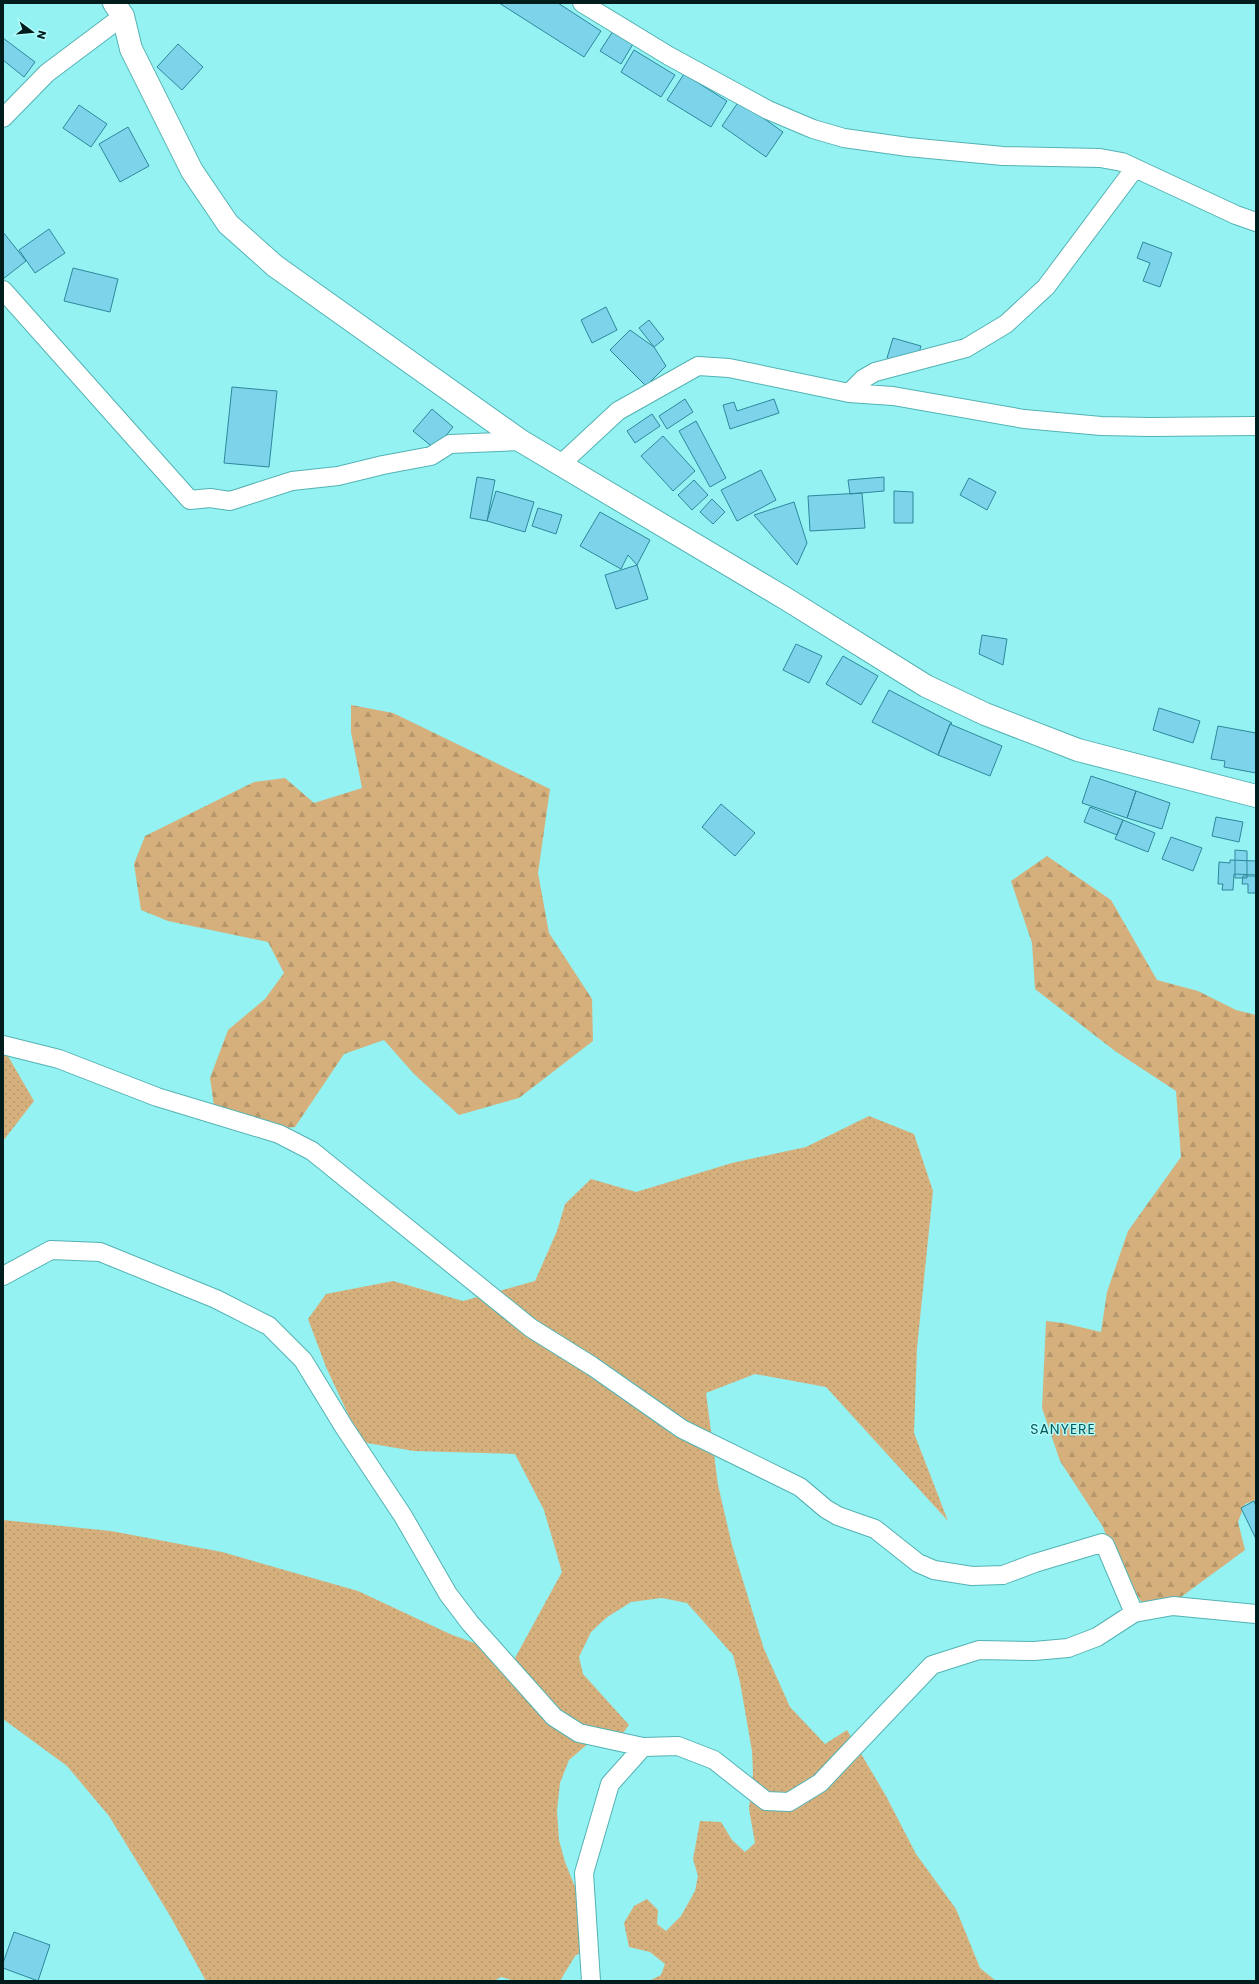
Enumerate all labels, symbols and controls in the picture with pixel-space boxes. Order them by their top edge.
north arrow [12,12,52,52]
text: N [33,29,50,41]
district label: SANYERE [1030,1419,1096,1439]

